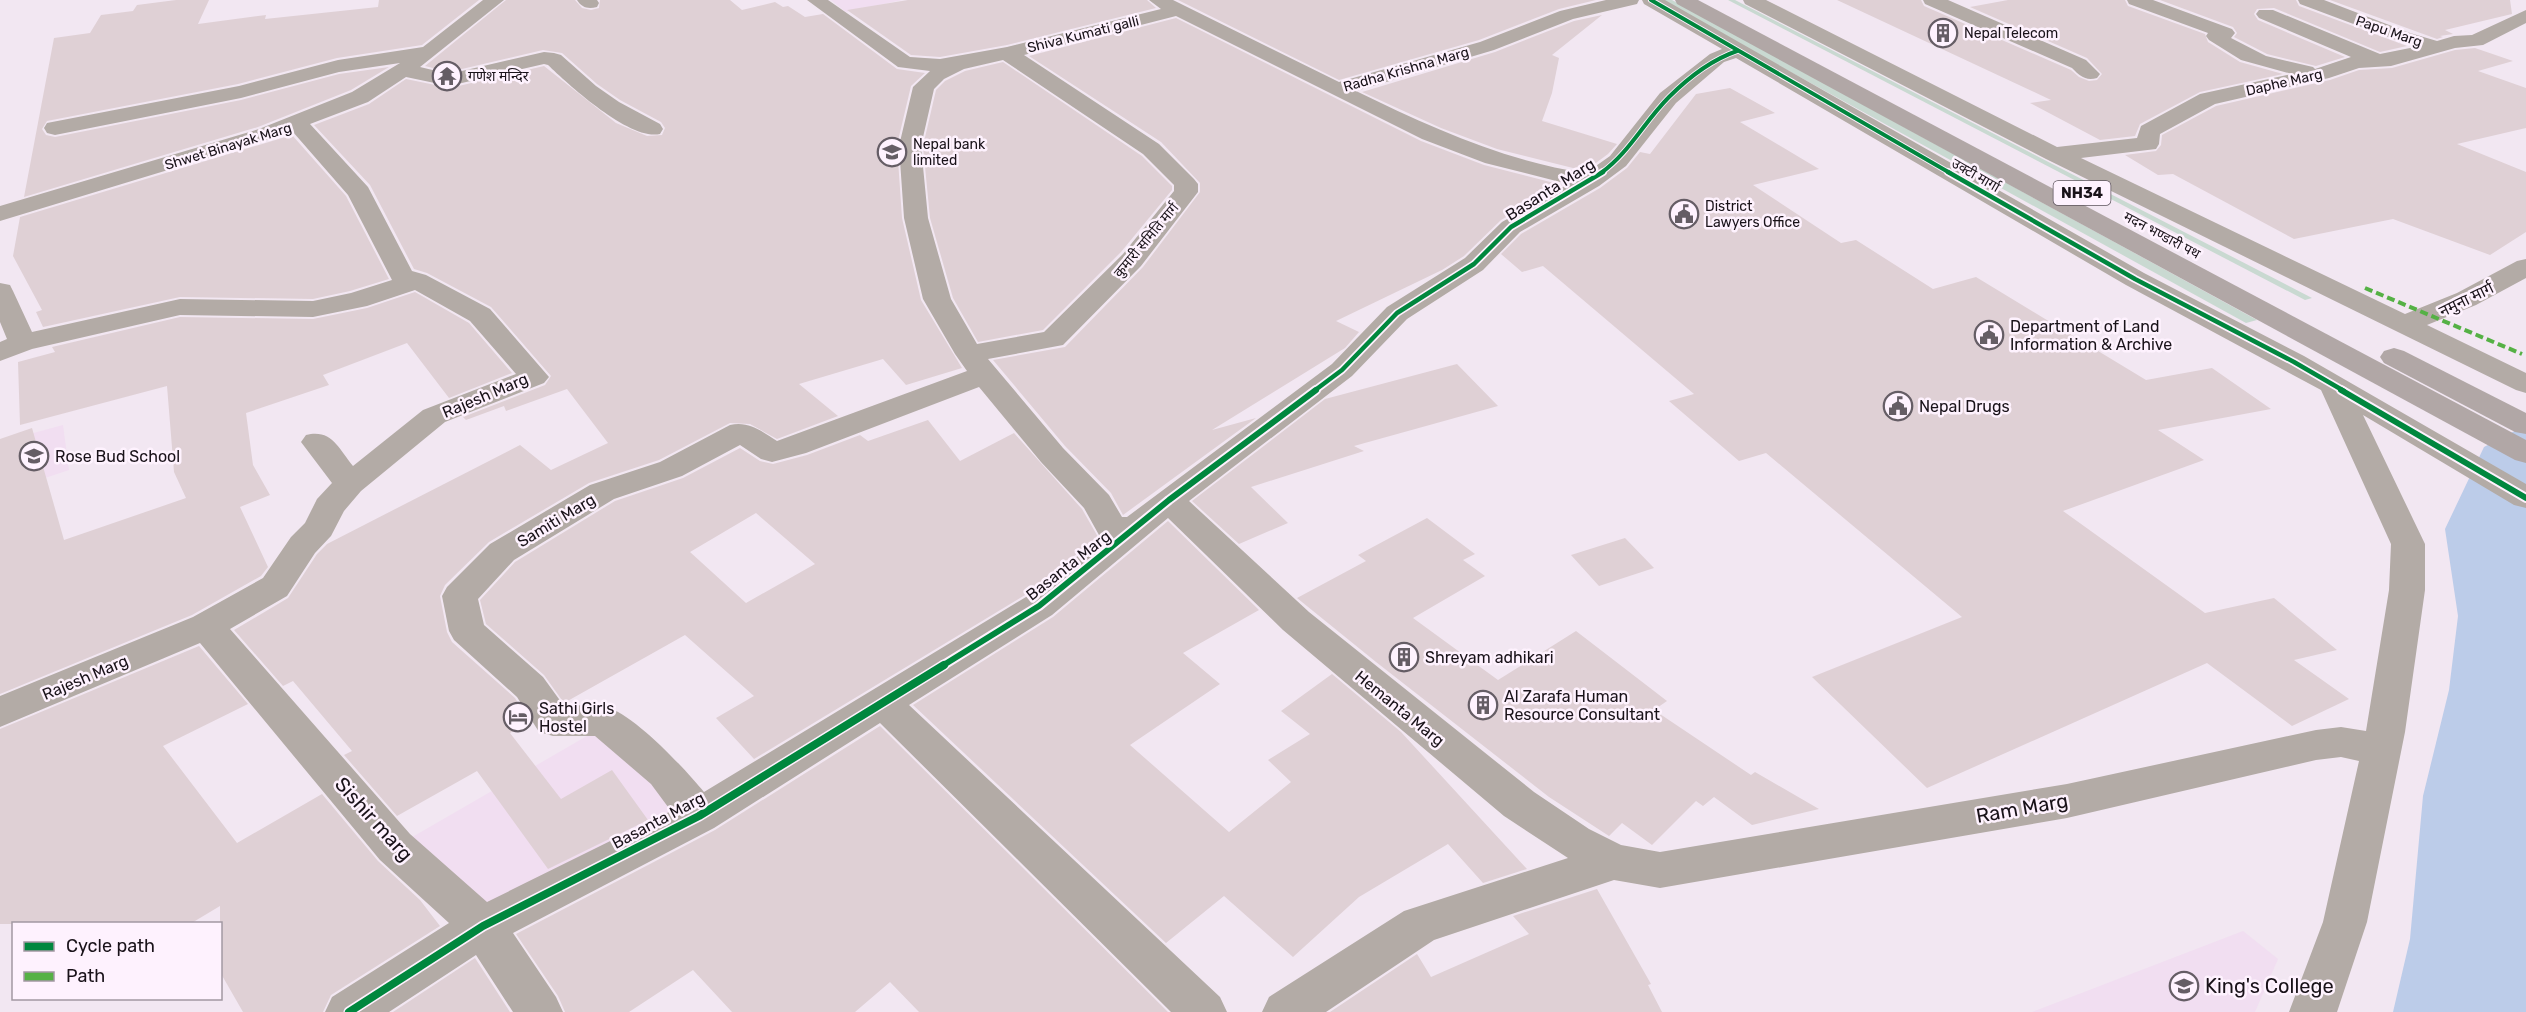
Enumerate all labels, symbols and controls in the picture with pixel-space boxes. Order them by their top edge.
street label: Shiva Kumati galli [1026,12,1141,57]
street label: Papu Marg [2353,12,2424,51]
building icon: Nepal Telecom [1927,17,1959,49]
place label: Nepal Telecom [1964,25,2058,42]
street label: Radha Krishna Marg [1341,43,1471,96]
temple icon: गणेश मन्दिर [431,60,463,92]
street label: Daphe Marg [2244,65,2324,100]
place label: गणेश मन्दिर [468,67,529,85]
street label: Shwet Binayak Marg [163,119,294,174]
school or university icon: Nepal bank limited [876,136,908,168]
place label: Nepal bank limited [913,136,986,169]
street label: Basanta Marg [1502,154,1599,225]
street label: उक्टी मार्गा [1949,155,2004,197]
road number: NH34 [2054,181,2110,205]
public building icon: District Lawyers Office [1668,198,1700,230]
place label: District Lawyers Office [1705,198,1800,231]
street label: कुमारी समिति मार्ग [1110,199,1184,282]
street label: मदन भण्डारी पथ [2121,208,2204,263]
street label: नमुना मार्ग [2436,278,2498,322]
place label: Department of Land Information & Archive [2010,317,2172,354]
public building icon: Department of Land Information & Archive [1973,319,2005,351]
street label: Rajesh Marg [439,369,531,422]
public building icon: Nepal Drugs [1882,390,1914,422]
place label: Nepal Drugs [1919,397,2010,416]
school or university icon: Rose Bud School [18,440,50,472]
place label: Rose Bud School [55,447,180,466]
street label: Samiti Marg [514,490,599,551]
street label: Basanta Marg [1022,526,1114,604]
building icon: Shreyam adhikari [1388,641,1420,673]
place label: Shreyam adhikari [1425,648,1554,667]
street label: Rajesh Marg [39,651,131,704]
street label: Hemanta Marg [1351,667,1448,750]
place label: Al Zarafa Human Resource Consultant [1504,687,1660,724]
building icon: Al Zarafa Human Resource Consultant [1467,689,1499,721]
place label: Sathi Girls Hostel [539,699,614,736]
hotel icon: Sathi Girls Hostel [502,701,534,733]
street label: Sishir marg [330,772,418,866]
street label: Basanta Marg [609,788,708,853]
street label: Ram Marg [1974,788,2070,828]
legend [12,922,222,1000]
text: Cycle path [66,935,155,957]
text: Path [66,965,105,987]
school or university icon: King's College [2168,970,2200,1002]
place label: King's College [2205,974,2334,998]

